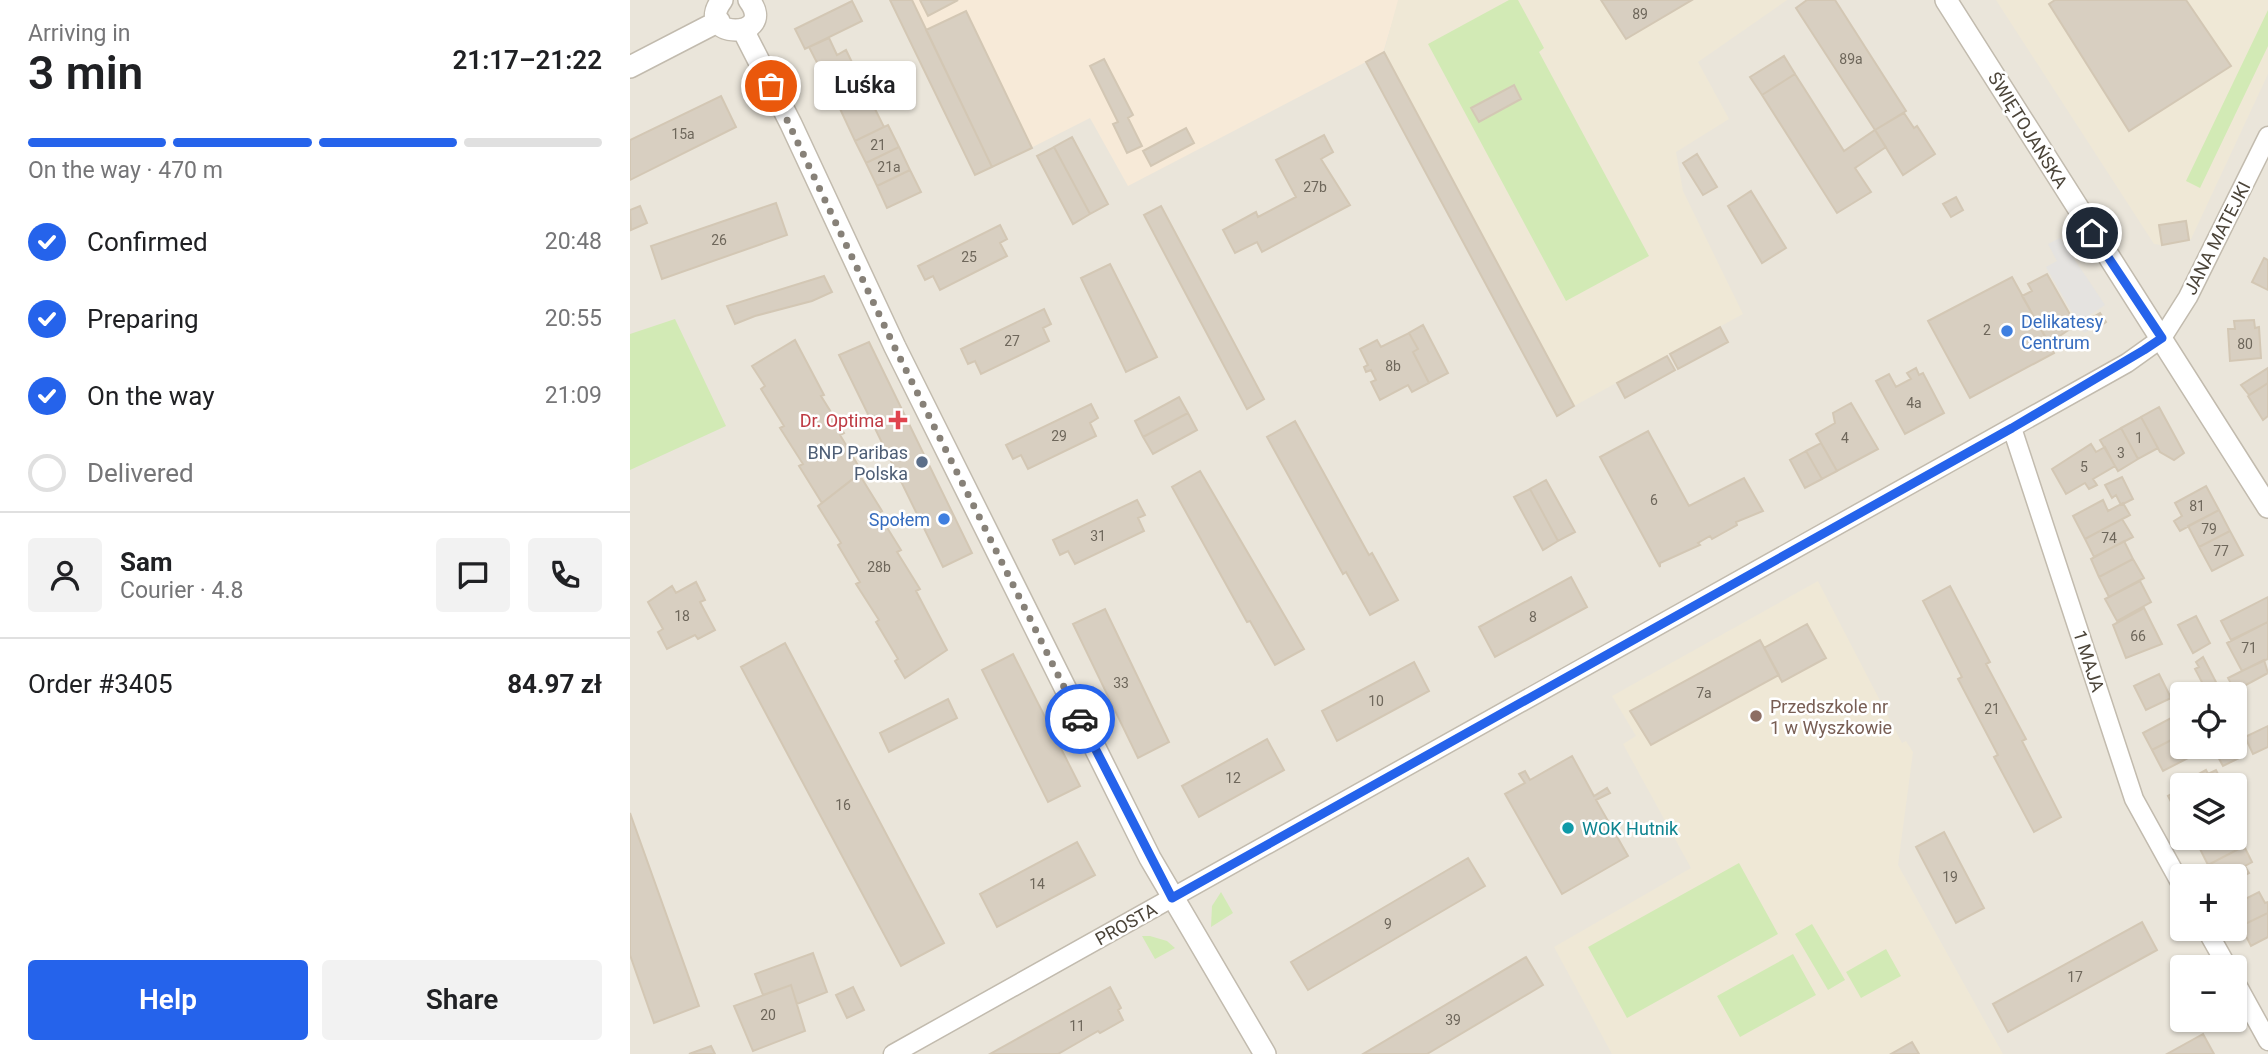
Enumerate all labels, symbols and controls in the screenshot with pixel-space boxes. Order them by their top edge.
house number: 89 [1632,6,1648,22]
text: Arriving in [28,20,131,47]
text: 21:17–21:22 [452,45,602,75]
text: 3 min [28,46,143,100]
house number: 89a [1839,51,1863,67]
pin [741,56,801,116]
callout: Luśka [813,62,914,110]
icon: bag [752,67,790,105]
street label: ŚWIĘTOJAŃSKA [1984,68,2072,192]
text: Luśka [834,72,896,99]
house number: 15a [671,126,695,142]
house number: 21 [870,137,886,153]
text: On the way · 470 m [28,157,223,184]
house number: 21a [877,159,901,175]
street label: JANA MATEJKI [2179,178,2255,298]
house number: 27b [1303,179,1327,195]
pin [2062,203,2122,263]
icon: home [2073,214,2111,252]
icon: check [28,223,66,261]
text: Confirmed [87,227,208,257]
text: 20:48 [545,228,602,255]
house number: 26 [711,232,727,248]
house number: 25 [961,249,977,265]
icon: check [28,300,66,338]
text: Preparing [87,304,199,334]
text: 20:55 [545,305,602,332]
place label: Delikatesy Centrum [2021,311,2104,353]
house number: 2 [1983,322,1991,338]
marker: Delikatesy Centrum [1999,323,2015,339]
house number: 27 [1004,333,1020,349]
house number: 80 [2237,336,2253,352]
house number: 8b [1385,358,1401,374]
icon: check [28,377,66,415]
text: On the way [87,381,215,411]
text: 21:09 [545,382,602,409]
house number: 4a [1906,395,1922,411]
place label: Dr. Optima [800,410,884,431]
marker: Dr. Optima [890,412,906,428]
house number: 29 [1051,428,1067,444]
house number: 4 [1841,430,1849,446]
house number: 1 [2135,430,2143,446]
place label: BNP Paribas Polska [807,442,908,484]
house number: 3 [2117,445,2125,461]
marker: BNP Paribas Polska [914,454,930,470]
text: Delivered [87,458,194,488]
house number: 5 [2080,459,2088,475]
house number: 6 [1650,492,1658,508]
house number: 81 [2189,498,2205,514]
place label: Społem [869,509,930,530]
marker: Społem [936,511,952,527]
house number: 79 [2201,521,2217,537]
house number: 31 [1090,528,1106,544]
house number: 74 [2101,530,2117,546]
button: person [28,538,102,612]
button: chat [436,538,510,612]
button: phone [528,538,602,612]
house number: 77 [2213,543,2229,559]
text: Sam [120,547,172,577]
house number: 28b [867,559,891,575]
text: Courier · 4.8 [120,577,243,604]
house number: 18 [674,608,690,624]
house number: 8 [1529,609,1537,625]
street label: 1 MAJA [2069,627,2109,695]
house number: 66 [2130,628,2146,644]
house number: 71 [2241,640,2257,656]
text: Order #3405 [28,669,173,699]
text: 84.97 zł [507,669,602,699]
house number: 33 [1113,675,1129,691]
map controls [2170,682,2247,1032]
button: locate [2170,682,2247,759]
courier [1045,684,1115,754]
house number: 7a [1696,685,1712,701]
house number: 10 [1368,693,1384,709]
place label: Przedszkole nr 1 w Wyszkowie [1770,696,1892,738]
icon: car [1061,700,1099,738]
house number: 21 [1984,701,2000,717]
marker: Przedszkole nr 1 w Wyszkowie [1748,708,1764,724]
house number: 12 [1225,770,1241,786]
button: layers [2170,773,2247,850]
house number: 16 [835,797,851,813]
place label: WOK Hutnik [1582,818,1679,839]
marker: WOK Hutnik [1560,820,1576,836]
button: + [2170,864,2247,941]
house number: 19 [1942,869,1958,885]
house number: 14 [1029,876,1045,892]
street label: PROSTA [1091,898,1161,950]
house number: 9 [1384,916,1392,932]
button: − [2170,955,2247,1032]
button: Help [28,960,308,1040]
button: Share [322,960,602,1040]
house number: 17 [2067,969,2083,985]
house number: 20 [760,1007,776,1023]
house number: 39 [1445,1012,1461,1028]
house number: 11 [1069,1018,1085,1034]

